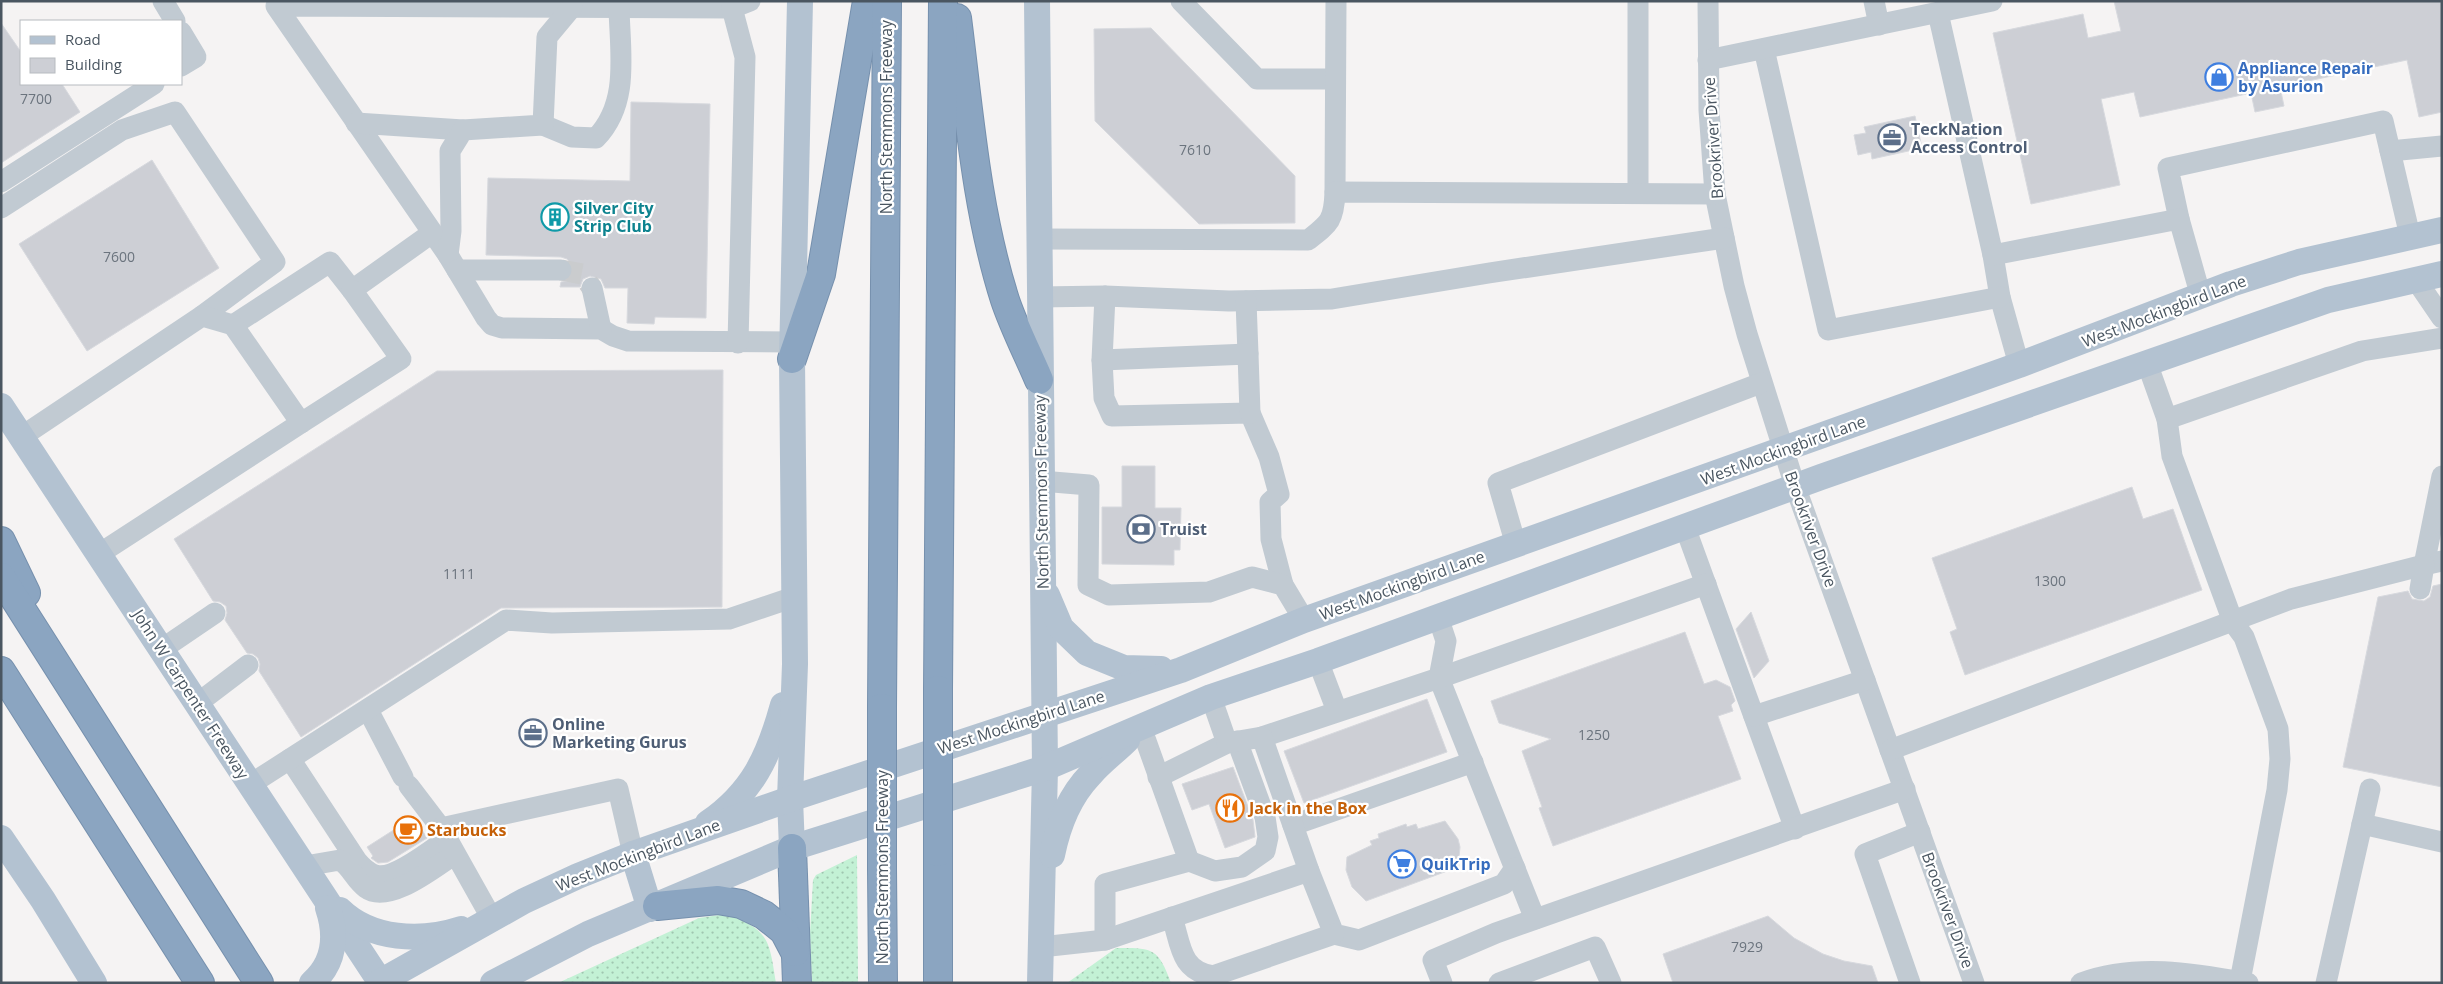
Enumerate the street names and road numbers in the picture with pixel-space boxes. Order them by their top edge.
street label: North Stemmons Freeway [875,19,897,214]
street label: Brookriver Drive [1698,76,1728,200]
street label: West Mockingbird Lane [2079,270,2249,352]
street label: North Stemmons Freeway [1028,394,1054,589]
street label: West Mockingbird Lane [1697,410,1869,490]
street label: Brookriver Drive [1780,468,1842,590]
street label: West Mockingbird Lane [1316,545,1488,625]
street label: John W Carpenter Freeway [127,603,255,784]
street label: West Mockingbird Lane [935,685,1107,759]
street label: North Stemmons Freeway [871,769,893,964]
street label: West Mockingbird Lane [553,814,723,896]
street label: Brookriver Drive [1917,849,1979,971]

